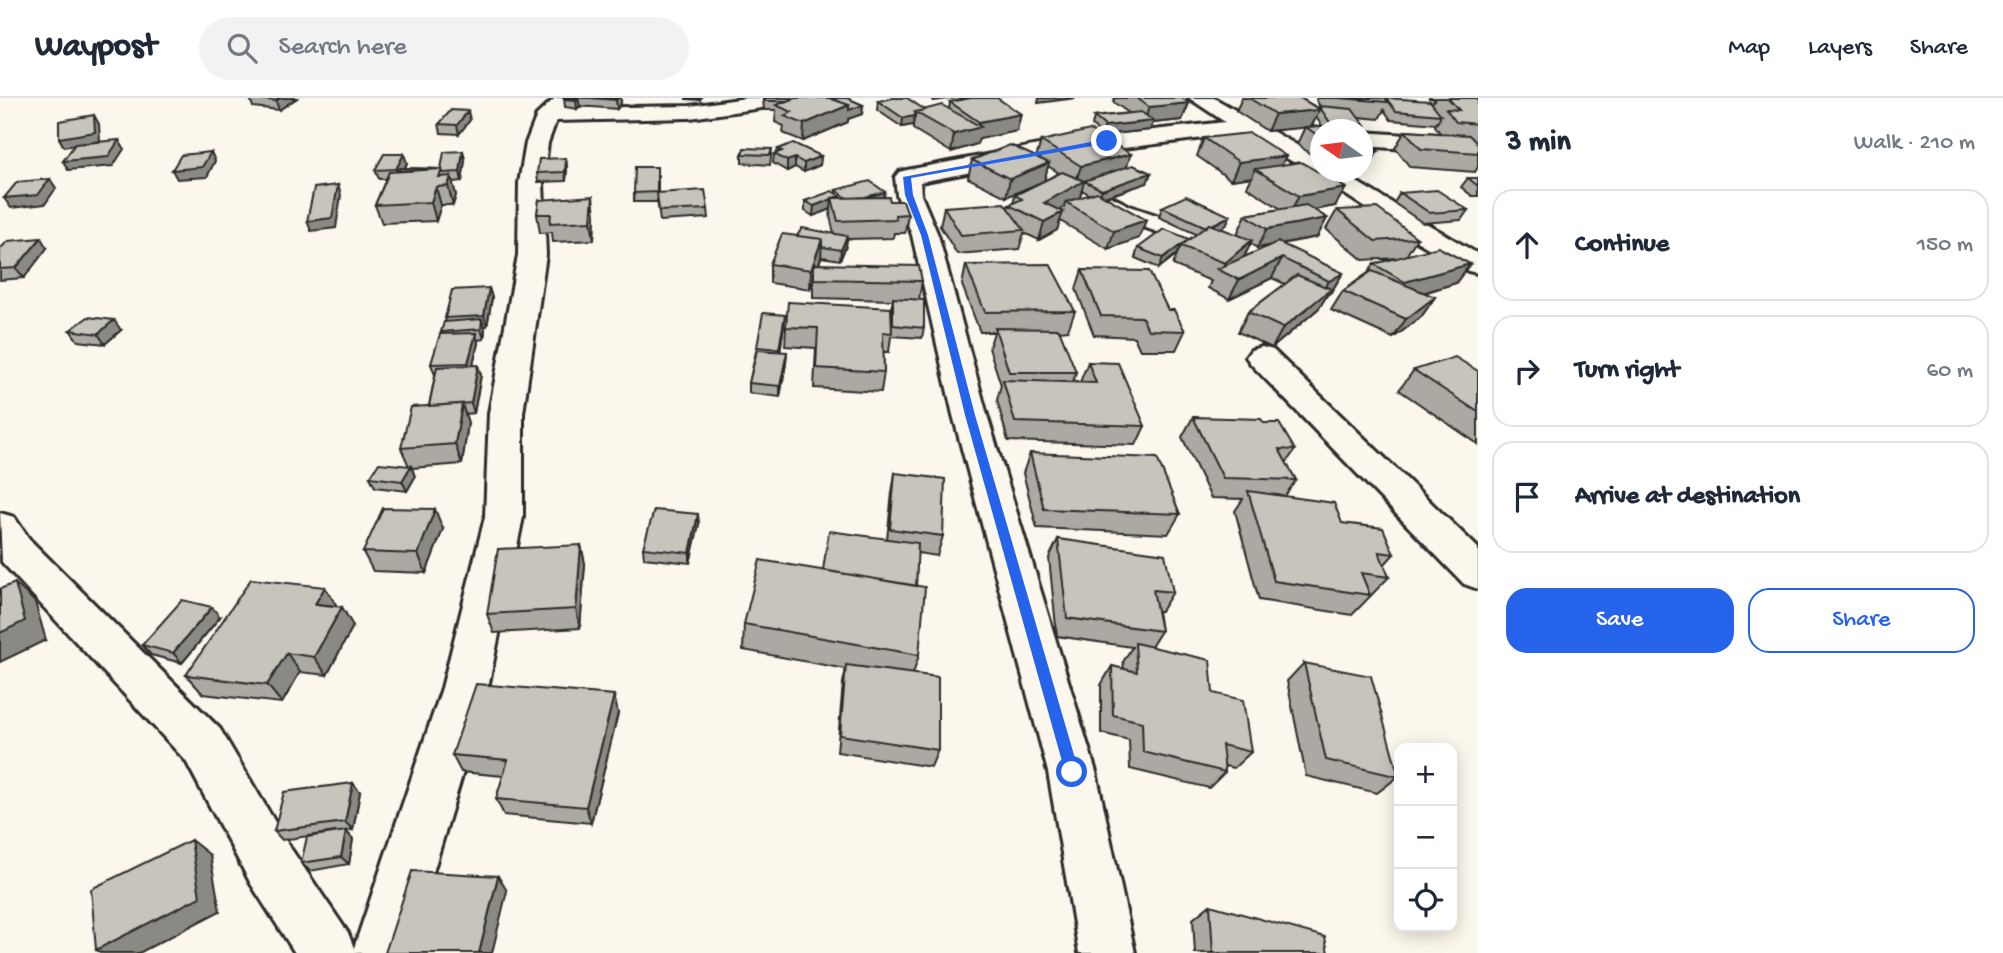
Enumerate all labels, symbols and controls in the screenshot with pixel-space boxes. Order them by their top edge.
search box [199,17,689,80]
text: Waypost [35,29,157,67]
icon: search [223,29,261,67]
text: Search here [279,33,407,64]
text: Map [1728,34,1770,63]
text: Layers [1808,34,1872,63]
text: Share [1910,34,1968,63]
north arrow [1310,119,1373,182]
route end [1091,125,1122,156]
text: 3 min [1506,126,1571,161]
text: Walk · 210 m [1854,130,1975,157]
icon: ahead [1508,226,1546,264]
text: Continue [1575,230,1669,261]
text: 150 m [1917,232,1973,259]
icon: right [1508,352,1546,390]
text: Turn right [1575,356,1679,387]
text: 60 m [1927,358,1973,385]
icon: arrive [1508,478,1546,516]
text: Arrive at destination [1575,482,1800,513]
button: Save [1506,588,1734,653]
button: Share [1748,588,1975,653]
map controls [1394,743,1457,932]
button: + [1394,743,1457,806]
route start [1056,756,1087,787]
button: − [1394,806,1457,869]
button: locate [1394,869,1457,932]

